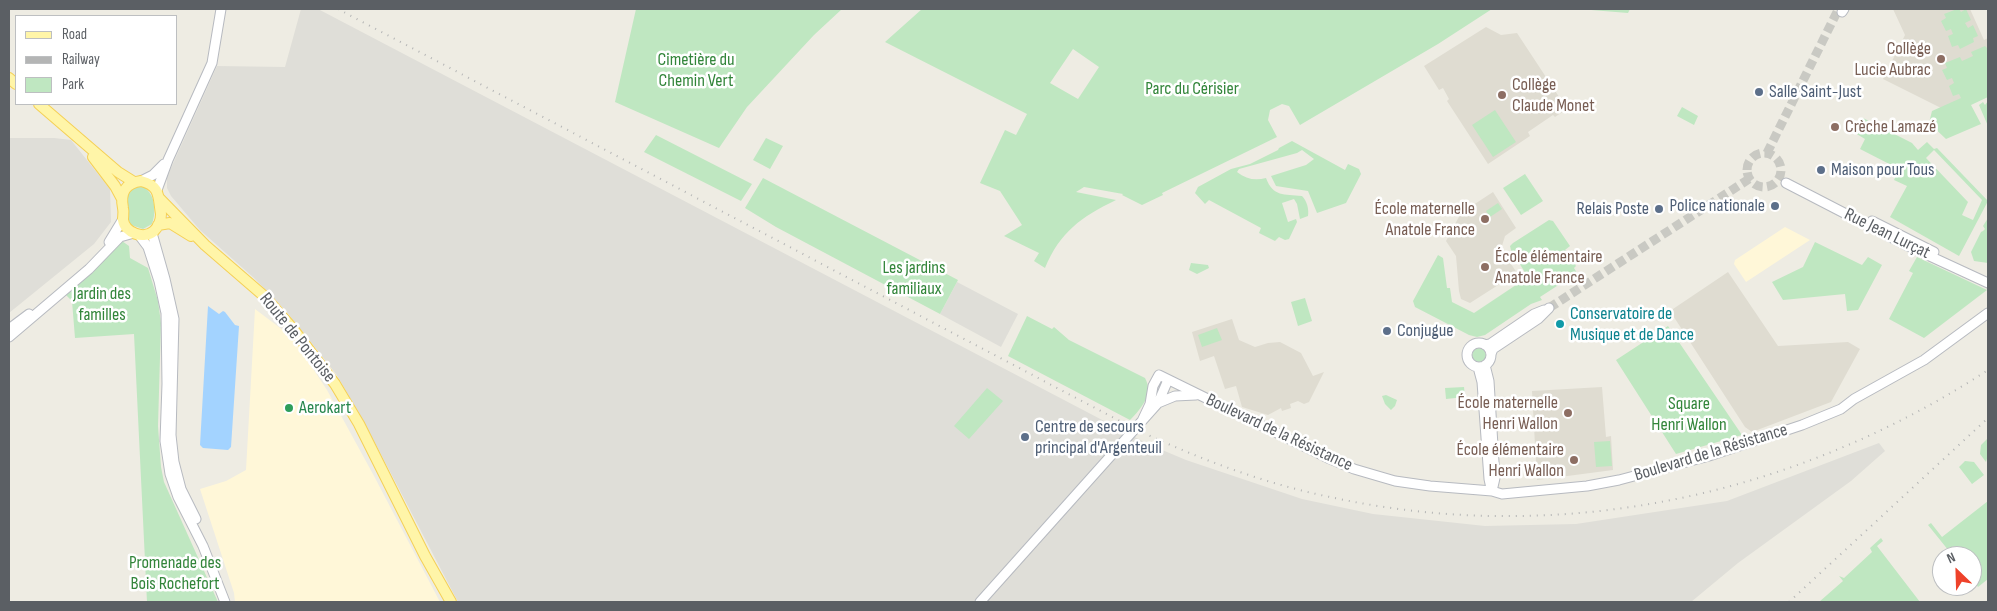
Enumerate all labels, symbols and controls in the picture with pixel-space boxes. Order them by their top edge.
legend [15,15,178,105]
text: Road [62,25,87,44]
place label: Collège Lucie Aubrac [1854,38,1931,80]
park label: Cimetière du Chemin Vert [658,49,734,92]
text: Railway [62,50,100,69]
marker: Collège Lucie Aubrac [1935,53,1947,65]
place label: Collège Claude Monet [1512,74,1595,116]
text: Park [62,75,84,94]
park label: Parc du Cérisier [1145,78,1239,100]
place label: Salle Saint-Just [1769,81,1862,103]
marker: Salle Saint-Just [1753,86,1765,98]
marker: Collège Claude Monet [1496,89,1508,101]
place label: Crèche Lamazé [1845,116,1936,138]
marker: Crèche Lamazé [1829,121,1841,133]
place label: Maison pour Tous [1831,159,1935,181]
marker: Maison pour Tous [1815,164,1827,176]
place label: Police nationale [1669,195,1765,217]
place label: École maternelle Anatole France [1375,198,1475,240]
place label: Relais Poste [1577,198,1649,220]
marker: Police nationale [1769,200,1781,212]
marker: Relais Poste [1653,203,1665,215]
street label: Rue Jean Lurçat [1841,204,1933,264]
marker: École maternelle Anatole France [1479,213,1491,225]
place label: École élémentaire Anatole France [1495,246,1603,288]
park label: Les jardins familiaux [882,257,946,300]
marker: École élémentaire Anatole France [1479,261,1491,273]
park label: Jardin des familles [73,283,131,326]
street label: Route de Pontoise [254,289,340,387]
place label: Conservatoire de Musique et de Dance [1570,303,1694,346]
marker: Conservatoire de Musique et de Dance [1554,318,1566,330]
place label: Conjugue [1397,320,1453,342]
marker: Conjugue [1381,325,1393,337]
street label: Boulevard de la Résistance [1202,390,1356,476]
place label: École maternelle Henri Wallon [1458,392,1558,434]
park label: Square Henri Wallon [1651,393,1727,436]
place label: Aerokart [299,397,351,419]
marker: Aerokart [283,402,295,414]
marker: École maternelle Henri Wallon [1562,407,1574,419]
place label: Centre de secours principal d'Argenteuil [1035,416,1162,458]
street label: Boulevard de la Résistance [1632,419,1790,487]
marker: Centre de secours principal d'Argenteuil [1019,431,1031,443]
place label: École élémentaire Henri Wallon [1456,439,1564,482]
marker: École élémentaire Henri Wallon [1568,454,1580,466]
north arrow [1932,546,1982,596]
text: N [1944,548,1958,567]
park label: Promenade des Bois Rochefort [129,552,221,594]

